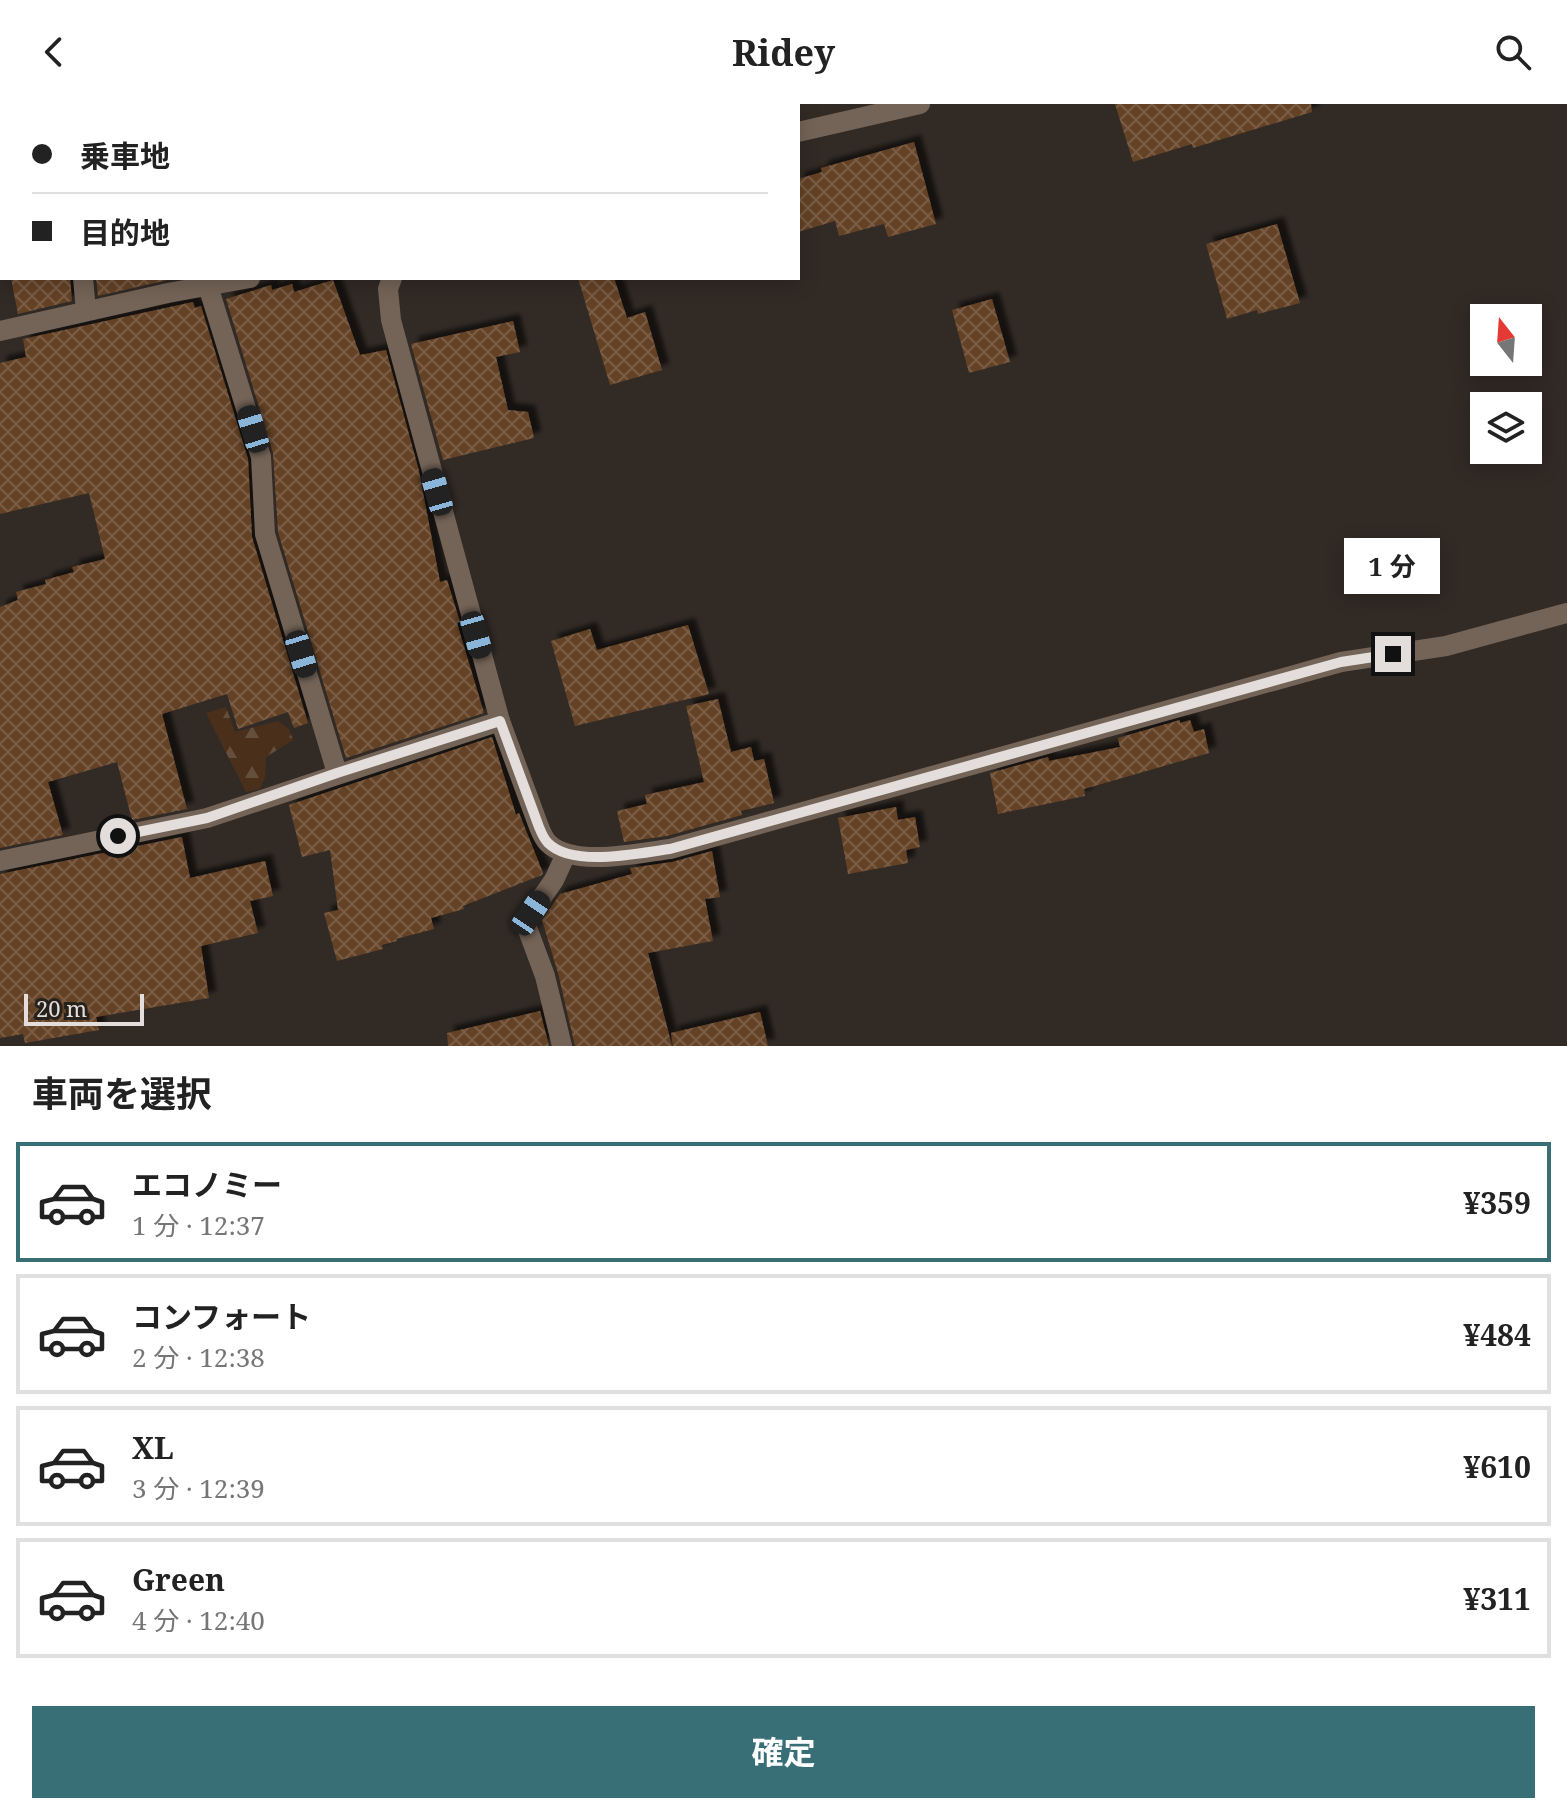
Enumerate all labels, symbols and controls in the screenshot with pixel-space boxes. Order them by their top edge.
text: Ridey [732,28,835,77]
icon: back [32,30,76,74]
icon: search [1491,30,1535,74]
text: 乗車地 [80,135,170,176]
text: 目的地 [80,212,170,253]
north arrow [1470,304,1542,376]
map controls [1470,304,1542,464]
button: layers [1470,392,1542,464]
car [235,403,271,455]
car [419,466,455,518]
callout: 1 分 [1345,538,1441,594]
text: 1 分 [1368,548,1416,584]
car [458,609,494,661]
car [283,628,319,680]
route end [1375,636,1411,672]
route start [100,818,136,854]
car [508,886,554,940]
scale bar [24,990,144,1026]
text: 20 m [36,993,87,1023]
text: 車両を選択 [32,1069,212,1118]
text: エコノミー [132,1164,282,1205]
icon: car [36,1166,108,1238]
text: ¥359 [1463,1182,1531,1223]
text: 1 分 · 12:37 [132,1207,265,1243]
text: コンフォート [132,1296,311,1337]
icon: car [36,1298,108,1370]
text: ¥484 [1463,1314,1531,1355]
text: 2 分 · 12:38 [132,1339,265,1375]
text: XL [132,1427,174,1468]
icon: car [36,1430,108,1502]
text: ¥610 [1463,1446,1531,1487]
text: 3 分 · 12:39 [132,1470,265,1506]
text: Green [132,1559,225,1600]
icon: car [36,1562,108,1634]
text: ¥311 [1463,1578,1531,1619]
text: 4 分 · 12:40 [132,1602,265,1638]
button: 確定 [32,1706,1535,1798]

